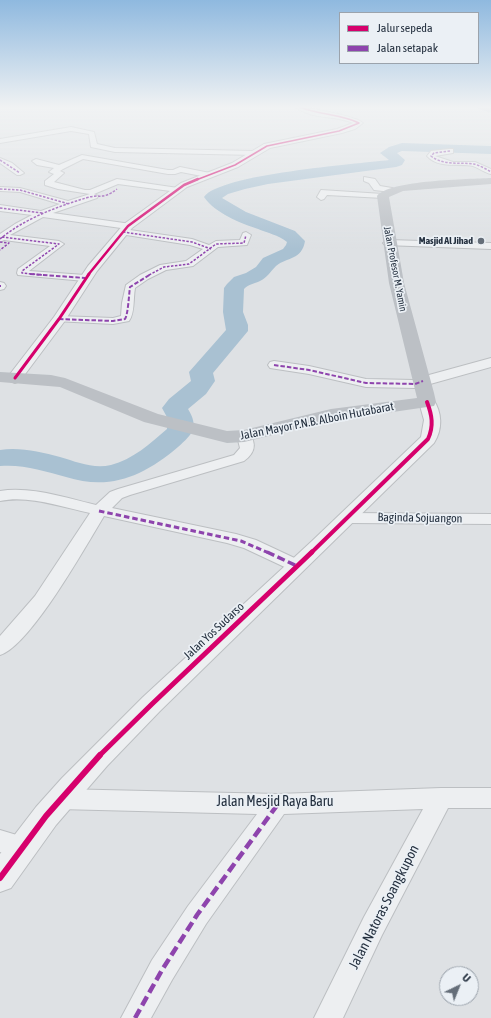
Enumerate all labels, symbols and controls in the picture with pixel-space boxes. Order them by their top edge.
legend [339,12,479,64]
text: Jalur sepeda [377,21,433,35]
text: Jalan setapak [377,41,438,55]
street label: Jalan Profesor M. Yamin [381,225,409,313]
place label: Masjid Al Jihad [419,235,473,247]
marker: Masjid Al Jihad [476,236,486,246]
street label: Jalan Mayor P.N.B. Alboin Hutabarat [239,399,395,443]
street label: Baginda Sojuangon [377,510,463,526]
street label: Jalan Yos Sudarso [181,599,247,663]
street label: Jalan Mesjid Raya Baru [216,794,334,810]
street label: Jalan Natoras Soangkupon [345,842,423,972]
north arrow [439,966,479,1006]
text: U [460,971,473,985]

